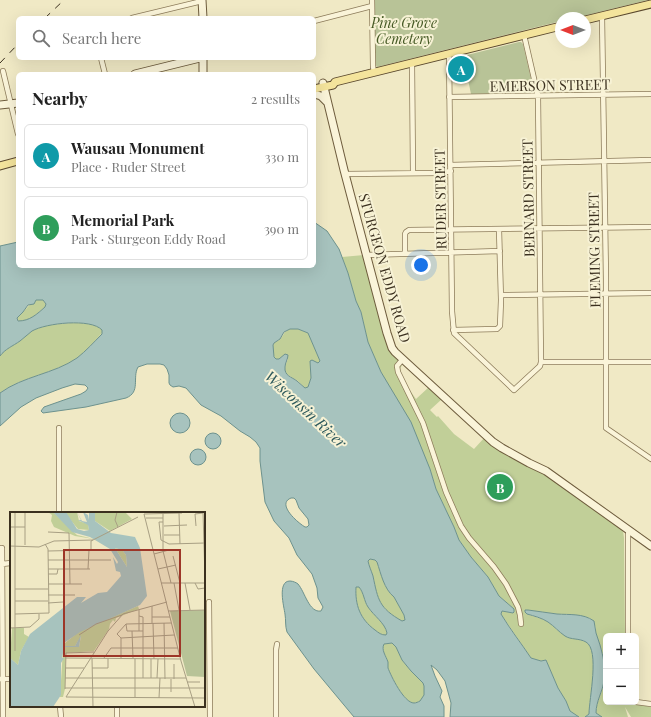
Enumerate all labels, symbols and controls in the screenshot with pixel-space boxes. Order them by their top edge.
north arrow [555,12,591,48]
park label: Pine Grove Cemetery [370,13,437,48]
search box [16,16,316,60]
icon: search [30,27,52,49]
text: Search here [62,28,141,48]
pin: A [448,54,474,84]
street label: EMERSON STREET [490,74,611,96]
text: Nearby [32,87,87,109]
text: 2 results [251,90,300,107]
text: Wausau Monument [71,138,205,158]
street label: BERNARD STREET [517,138,539,257]
text: A [42,148,50,165]
text: 330 m [265,148,299,165]
street label: RUDER STREET [430,148,450,249]
text: Place · Ruder Street [71,158,185,175]
street label: STURGEON EDDY ROAD [355,191,415,345]
street label: FLEMING STREET [583,192,605,308]
text: Memorial Park [71,210,174,230]
text: B [42,220,50,237]
text: 390 m [264,220,299,237]
text: Park · Sturgeon Eddy Road [71,230,226,247]
your location [411,255,431,275]
water label: Wisconsin River [261,366,351,452]
pin: B [487,472,513,502]
inset map [10,512,205,707]
map controls [603,633,639,705]
button: + [603,633,639,669]
button: − [603,669,639,705]

